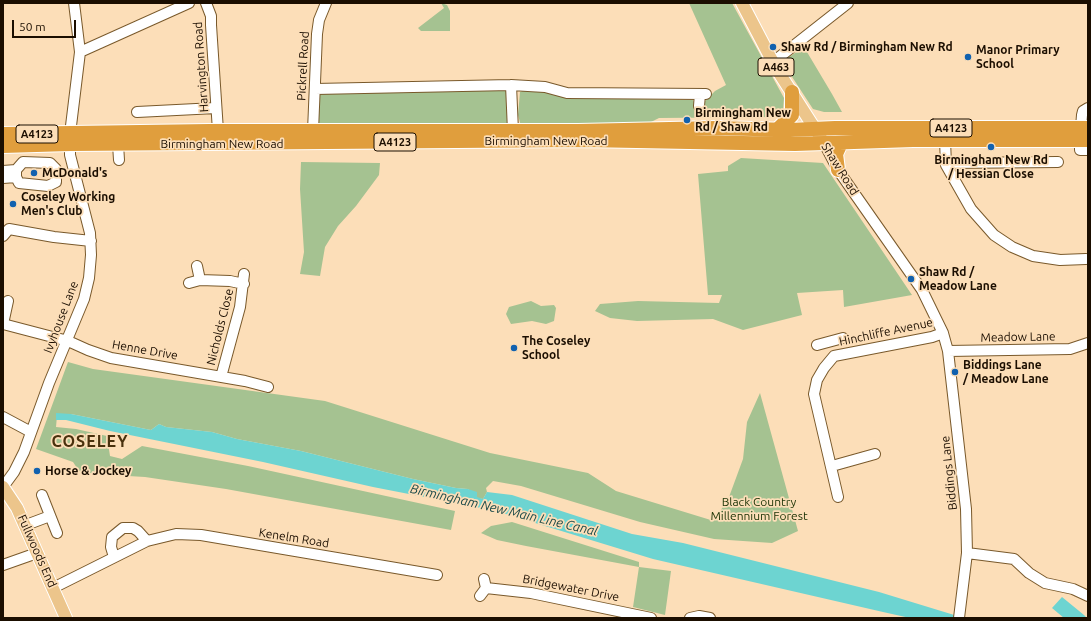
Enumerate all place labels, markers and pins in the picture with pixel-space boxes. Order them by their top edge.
place label: Shaw Rd / Birmingham New Rd [781,40,953,54]
marker: Shaw Rd / Birmingham New Rd [768,42,778,52]
place label: Manor Primary School [976,43,1060,71]
marker: Manor Primary School [963,52,973,62]
place label: Birmingham New Rd / Shaw Rd [695,106,791,134]
marker: Birmingham New Rd / Shaw Rd [682,115,692,125]
marker: Birmingham New Rd / Hessian Close [986,142,996,152]
place label: Birmingham New Rd / Hessian Close [934,153,1048,181]
place label: McDonald's [42,166,108,180]
marker: McDonald's [29,168,39,178]
place label: Coseley Working Men's Club [21,190,115,218]
marker: Coseley Working Men's Club [8,199,18,209]
place label: Shaw Rd / Meadow Lane [919,265,997,293]
marker: Shaw Rd / Meadow Lane [906,274,916,284]
place label: The Coseley School [522,334,590,362]
marker: The Coseley School [509,343,519,353]
place label: Biddings Lane / Meadow Lane [963,358,1049,386]
marker: Biddings Lane / Meadow Lane [950,367,960,377]
place label: Horse & Jockey [45,464,131,478]
marker: Horse & Jockey [32,466,42,476]

